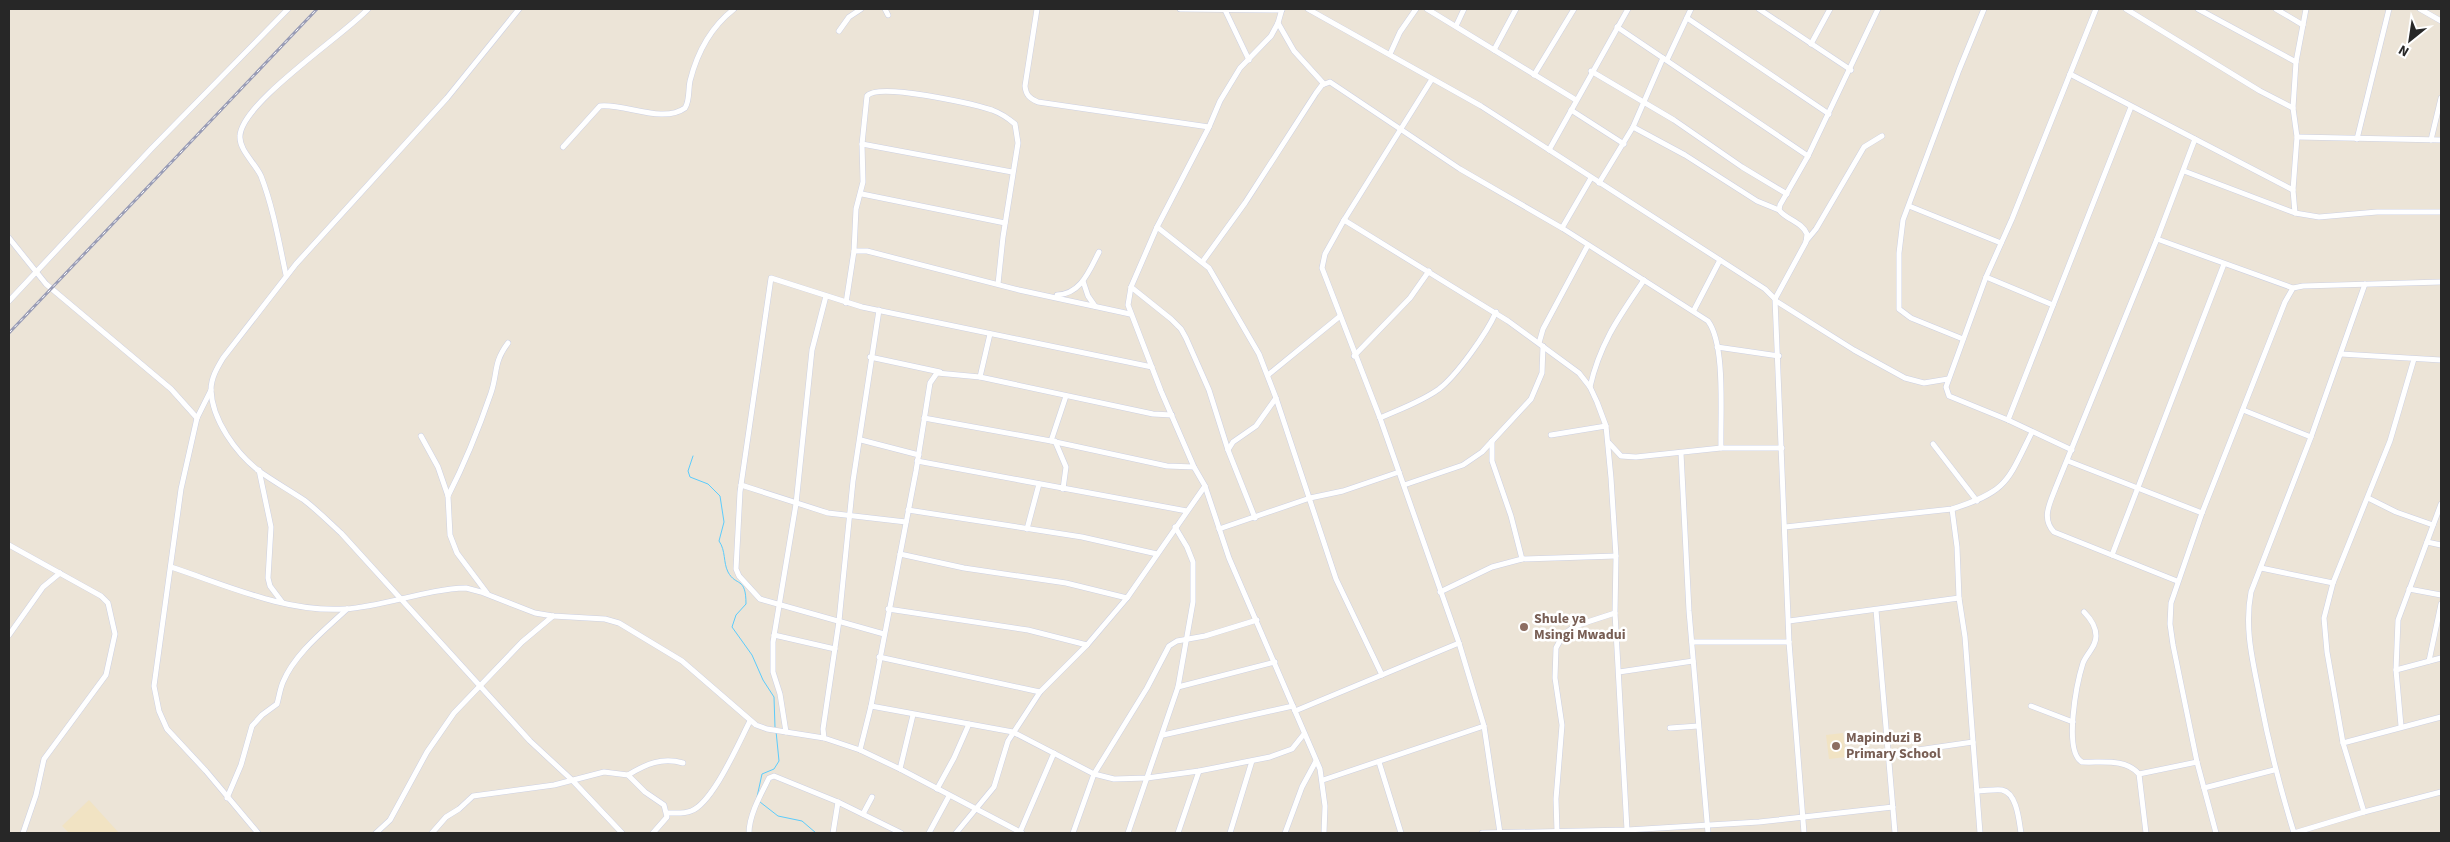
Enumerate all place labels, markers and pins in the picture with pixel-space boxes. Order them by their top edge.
place label: Shule ya Msingi Mwadui [1534,609,1626,645]
marker: Shule ya Msingi Mwadui [1518,621,1530,633]
place label: Mapinduzi B Primary School [1846,728,1941,764]
marker: Mapinduzi B Primary School [1830,740,1842,752]

